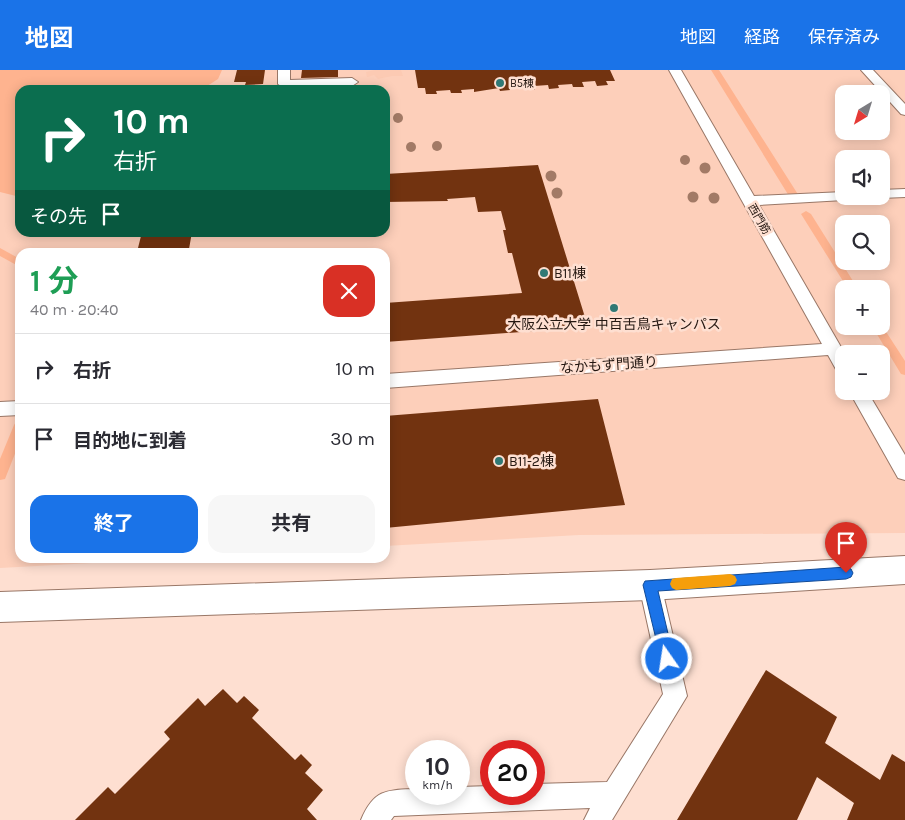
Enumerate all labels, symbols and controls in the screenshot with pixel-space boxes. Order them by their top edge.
text: 地図 [25,24,73,52]
text: 地図 [680,26,716,48]
text: 経路 [744,26,780,48]
text: 保存済み [808,26,880,48]
marker: B5棟 [494,77,506,89]
place label: B5棟 [510,77,534,90]
north arrow [835,85,890,140]
map controls [835,85,890,400]
text: 10 m [113,101,190,142]
icon: right [30,105,95,170]
text: 右折 [113,149,157,175]
button: sound [835,150,890,205]
icon: arrive [97,200,125,228]
street label: 西門筋 [745,201,773,237]
text: その先 [30,206,87,228]
button: search [835,215,890,270]
text: 1 分 [30,263,78,299]
button: close [323,265,375,317]
place label: B11棟 [554,265,586,282]
marker: B11棟 [538,267,550,279]
button: + [835,280,890,335]
text: 40 m · 20:40 [30,300,119,319]
marker: 大阪公立大学 中百舌鳥キャンパス [608,302,620,314]
place label: 大阪公立大学 中百舌鳥キャンパス [507,316,721,333]
button: − [835,345,890,400]
street label: なかもず門通り [560,353,658,377]
icon: right [30,355,58,383]
text: 10 m [335,358,375,380]
text: 右折 [73,360,111,382]
icon: arrive [30,425,58,453]
text: 30 m [330,428,375,450]
text: 目的地に到着 [73,430,187,452]
place label: B11-2棟 [509,453,554,470]
marker: B11-2棟 [493,455,505,467]
button: 終了 [30,495,198,553]
button: 共有 [208,495,375,553]
pin [825,522,867,573]
icon: arrive [832,529,860,557]
position arrow [640,632,692,684]
speed limit sign: 20 [480,740,545,805]
text: 10 [425,752,450,781]
text: km/h [422,778,453,792]

